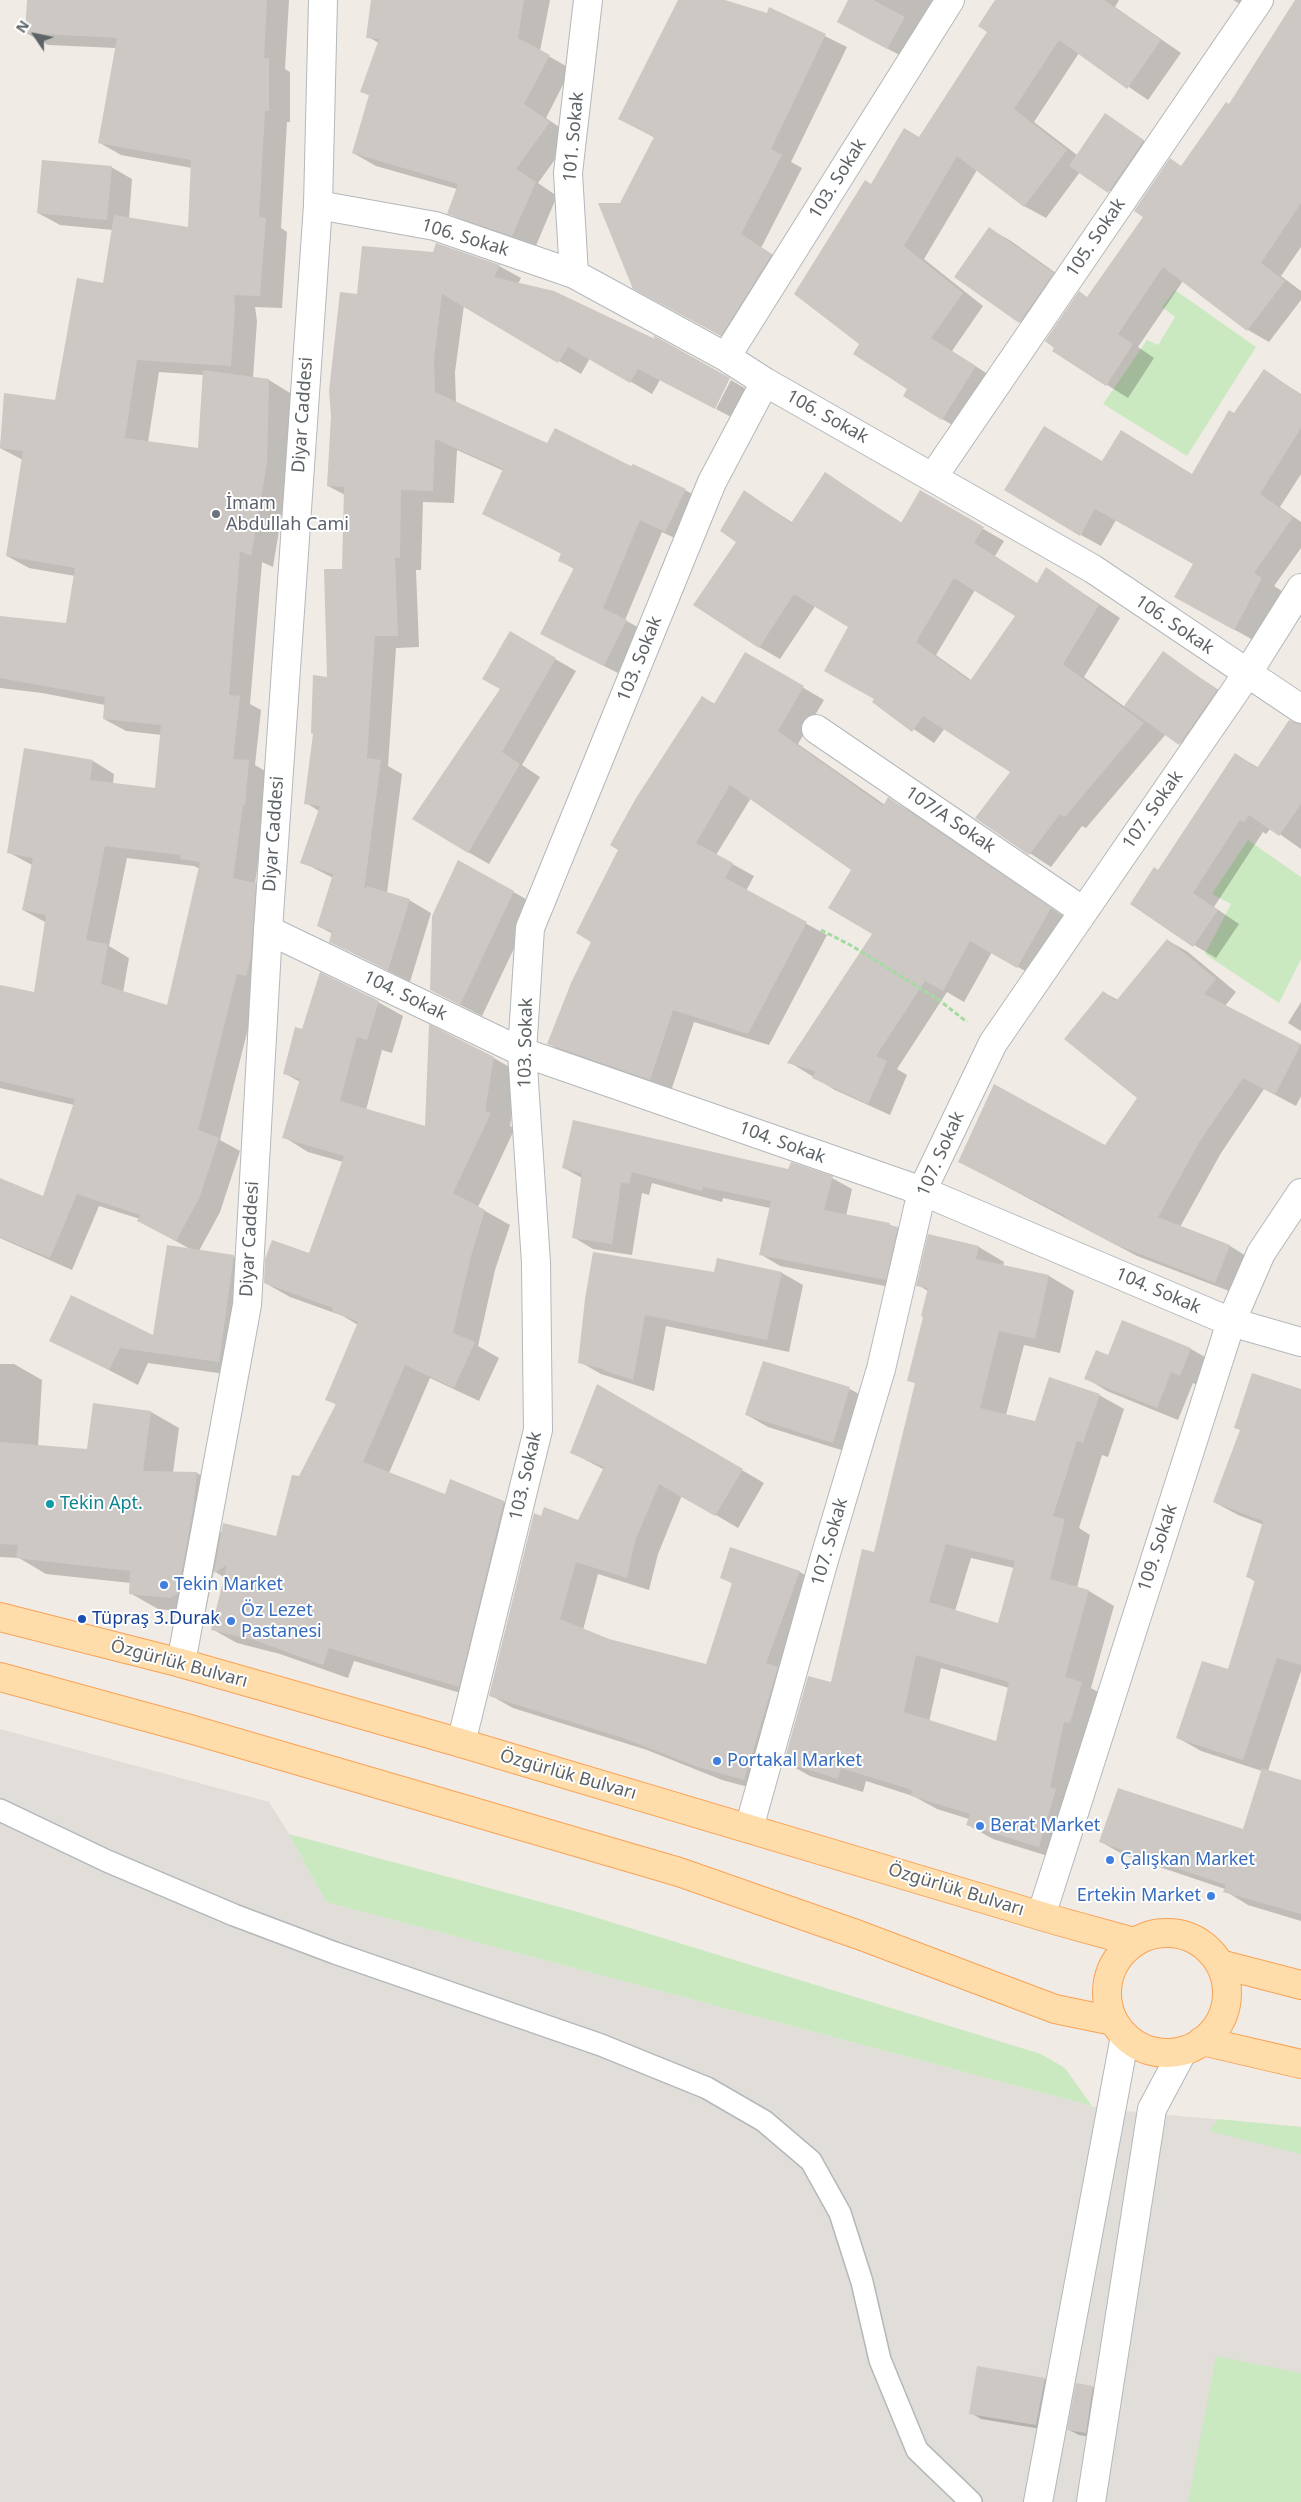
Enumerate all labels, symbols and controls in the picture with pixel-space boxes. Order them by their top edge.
north arrow [10,10,60,60]
text: N [11,16,33,36]
street label: 101. Sokak [559,91,589,183]
street label: 103. Sokak [805,135,871,223]
street label: 105. Sokak [1062,194,1130,282]
street label: 106. Sokak [419,214,511,262]
street label: Diyar Caddesi [288,356,318,474]
street label: 106. Sokak [782,386,872,448]
place label: İmam Abdullah Cami [226,493,349,536]
marker: İmam Abdullah Cami [210,508,222,520]
street label: 106. Sokak [1130,591,1218,659]
street label: 103. Sokak [613,613,667,705]
street label: 107. Sokak [1118,767,1188,853]
street label: Diyar Caddesi [259,775,289,893]
street label: 107/A Sokak [901,782,999,858]
street label: 104. Sokak [360,966,450,1026]
street label: 103. Sokak [514,998,538,1088]
street label: 107. Sokak [913,1108,969,1200]
street label: 104. Sokak [736,1117,828,1169]
street label: Diyar Caddesi [236,1180,264,1298]
street label: 104. Sokak [1112,1263,1204,1319]
street label: 103. Sokak [505,1429,547,1523]
place label: Tekin Apt. [60,1493,143,1515]
street label: 107. Sokak [807,1496,853,1588]
marker: Tekin Apt. [44,1498,56,1510]
street label: 109. Sokak [1134,1502,1182,1594]
place label: Tekin Market [174,1574,283,1596]
marker: Tekin Market [158,1579,170,1591]
place label: Öz Lezet Pastanesi [241,1600,322,1642]
place label: Tüpraş 3.Durak [92,1608,220,1630]
marker: Tüpraş 3.Durak [76,1613,88,1625]
marker: Öz Lezet Pastanesi [225,1615,237,1627]
street label: Özgürlük Bulvarı [108,1635,250,1693]
street label: Özgürlük Bulvarı [497,1745,639,1805]
place label: Portakal Market [727,1750,862,1772]
marker: Portakal Market [711,1755,723,1767]
place label: Berat Market [990,1815,1100,1837]
marker: Berat Market [974,1820,986,1832]
place label: Çalışkan Market [1120,1849,1255,1871]
marker: Çalışkan Market [1104,1854,1116,1866]
street label: Özgürlük Bulvarı [885,1859,1027,1921]
place label: Ertekin Market [1077,1885,1201,1907]
marker: Ertekin Market [1205,1890,1217,1902]

